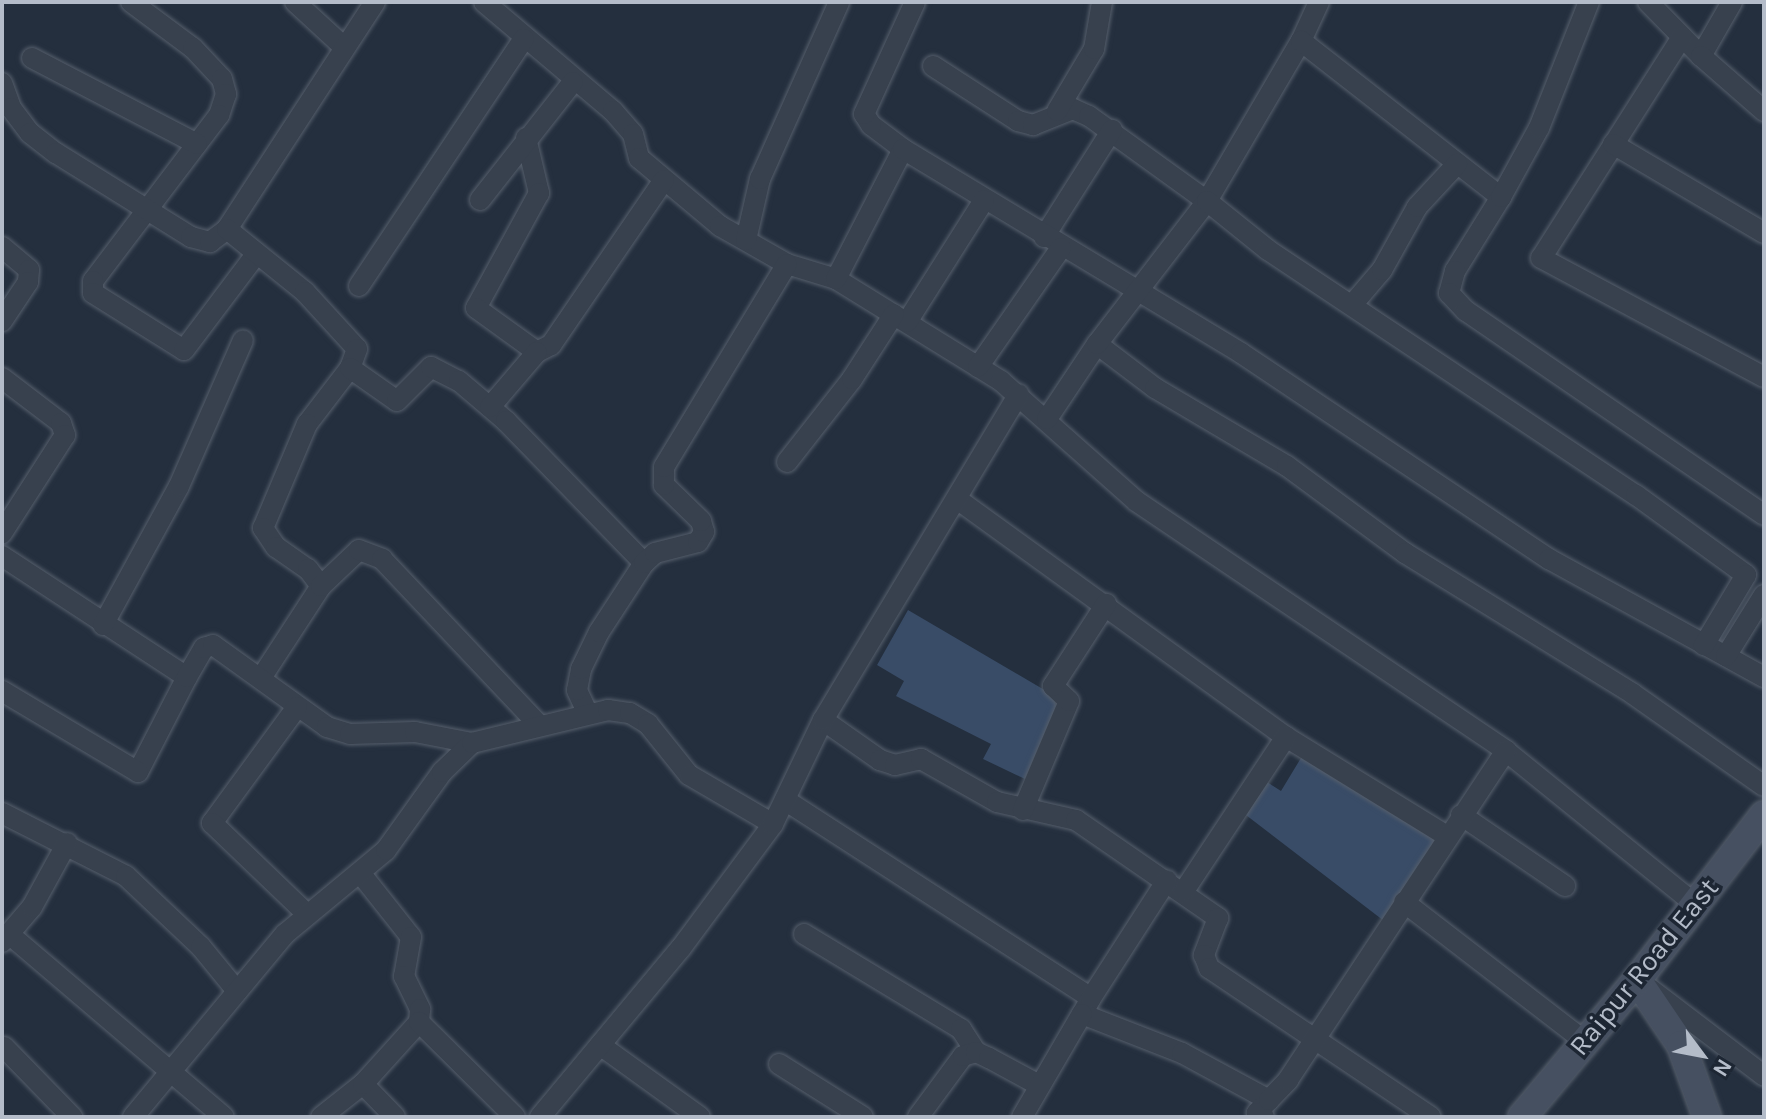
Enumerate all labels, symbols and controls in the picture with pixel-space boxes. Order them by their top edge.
street label: Raipur Road East [1562,872,1726,1062]
north arrow [1662,1015,1742,1095]
text: N [1707,1054,1738,1081]

